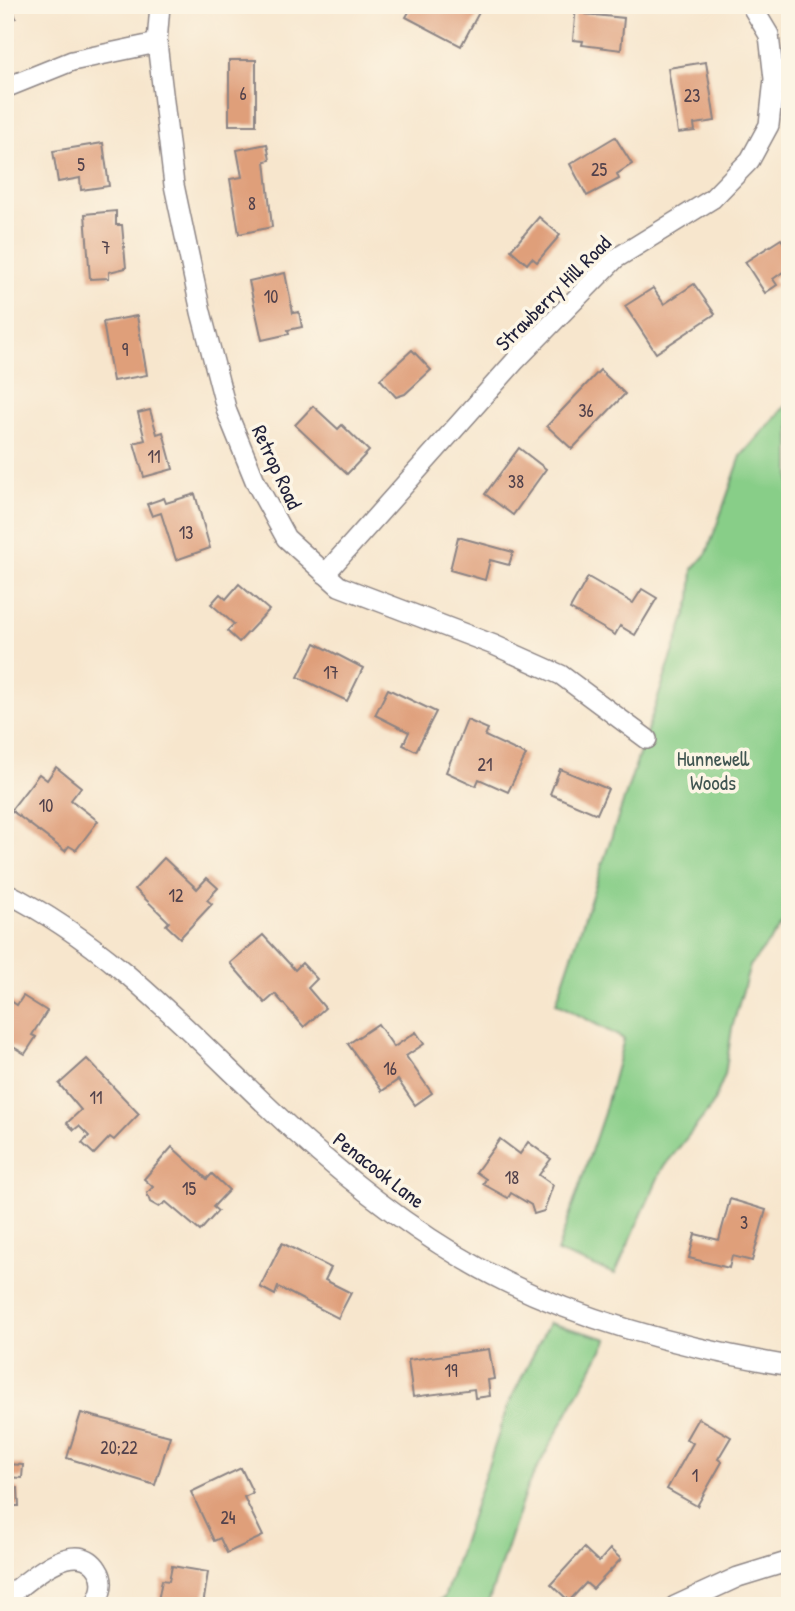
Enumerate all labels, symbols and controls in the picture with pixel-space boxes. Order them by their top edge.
house number: 6 [239,81,247,106]
house number: 23 [684,83,700,108]
house number: 5 [77,152,85,177]
house number: 25 [591,157,607,182]
house number: 8 [248,191,256,216]
street label: Strawberry Hill Road [489,229,617,357]
house number: 7 [102,235,111,260]
house number: 10 [264,284,278,309]
house number: 9 [122,337,129,362]
house number: 36 [578,398,594,423]
street label: Retrop Road [245,420,309,514]
house number: 11 [147,444,161,469]
house number: 38 [508,469,524,494]
house number: 13 [179,520,193,545]
house number: 17 [323,660,339,685]
park label: Hunnewell Woods [677,744,750,797]
house number: 21 [478,752,492,777]
house number: 10 [39,793,53,818]
house number: 12 [169,883,184,908]
house number: 16 [383,1056,397,1081]
house number: 11 [89,1085,103,1110]
street label: Penacook Lane [327,1125,431,1215]
house number: 18 [505,1165,519,1190]
house number: 15 [182,1176,196,1201]
house number: 3 [740,1210,748,1235]
house number: 19 [444,1358,458,1383]
house number: 20;22 [100,1435,138,1460]
house number: 1 [692,1463,698,1488]
house number: 24 [220,1505,236,1530]

